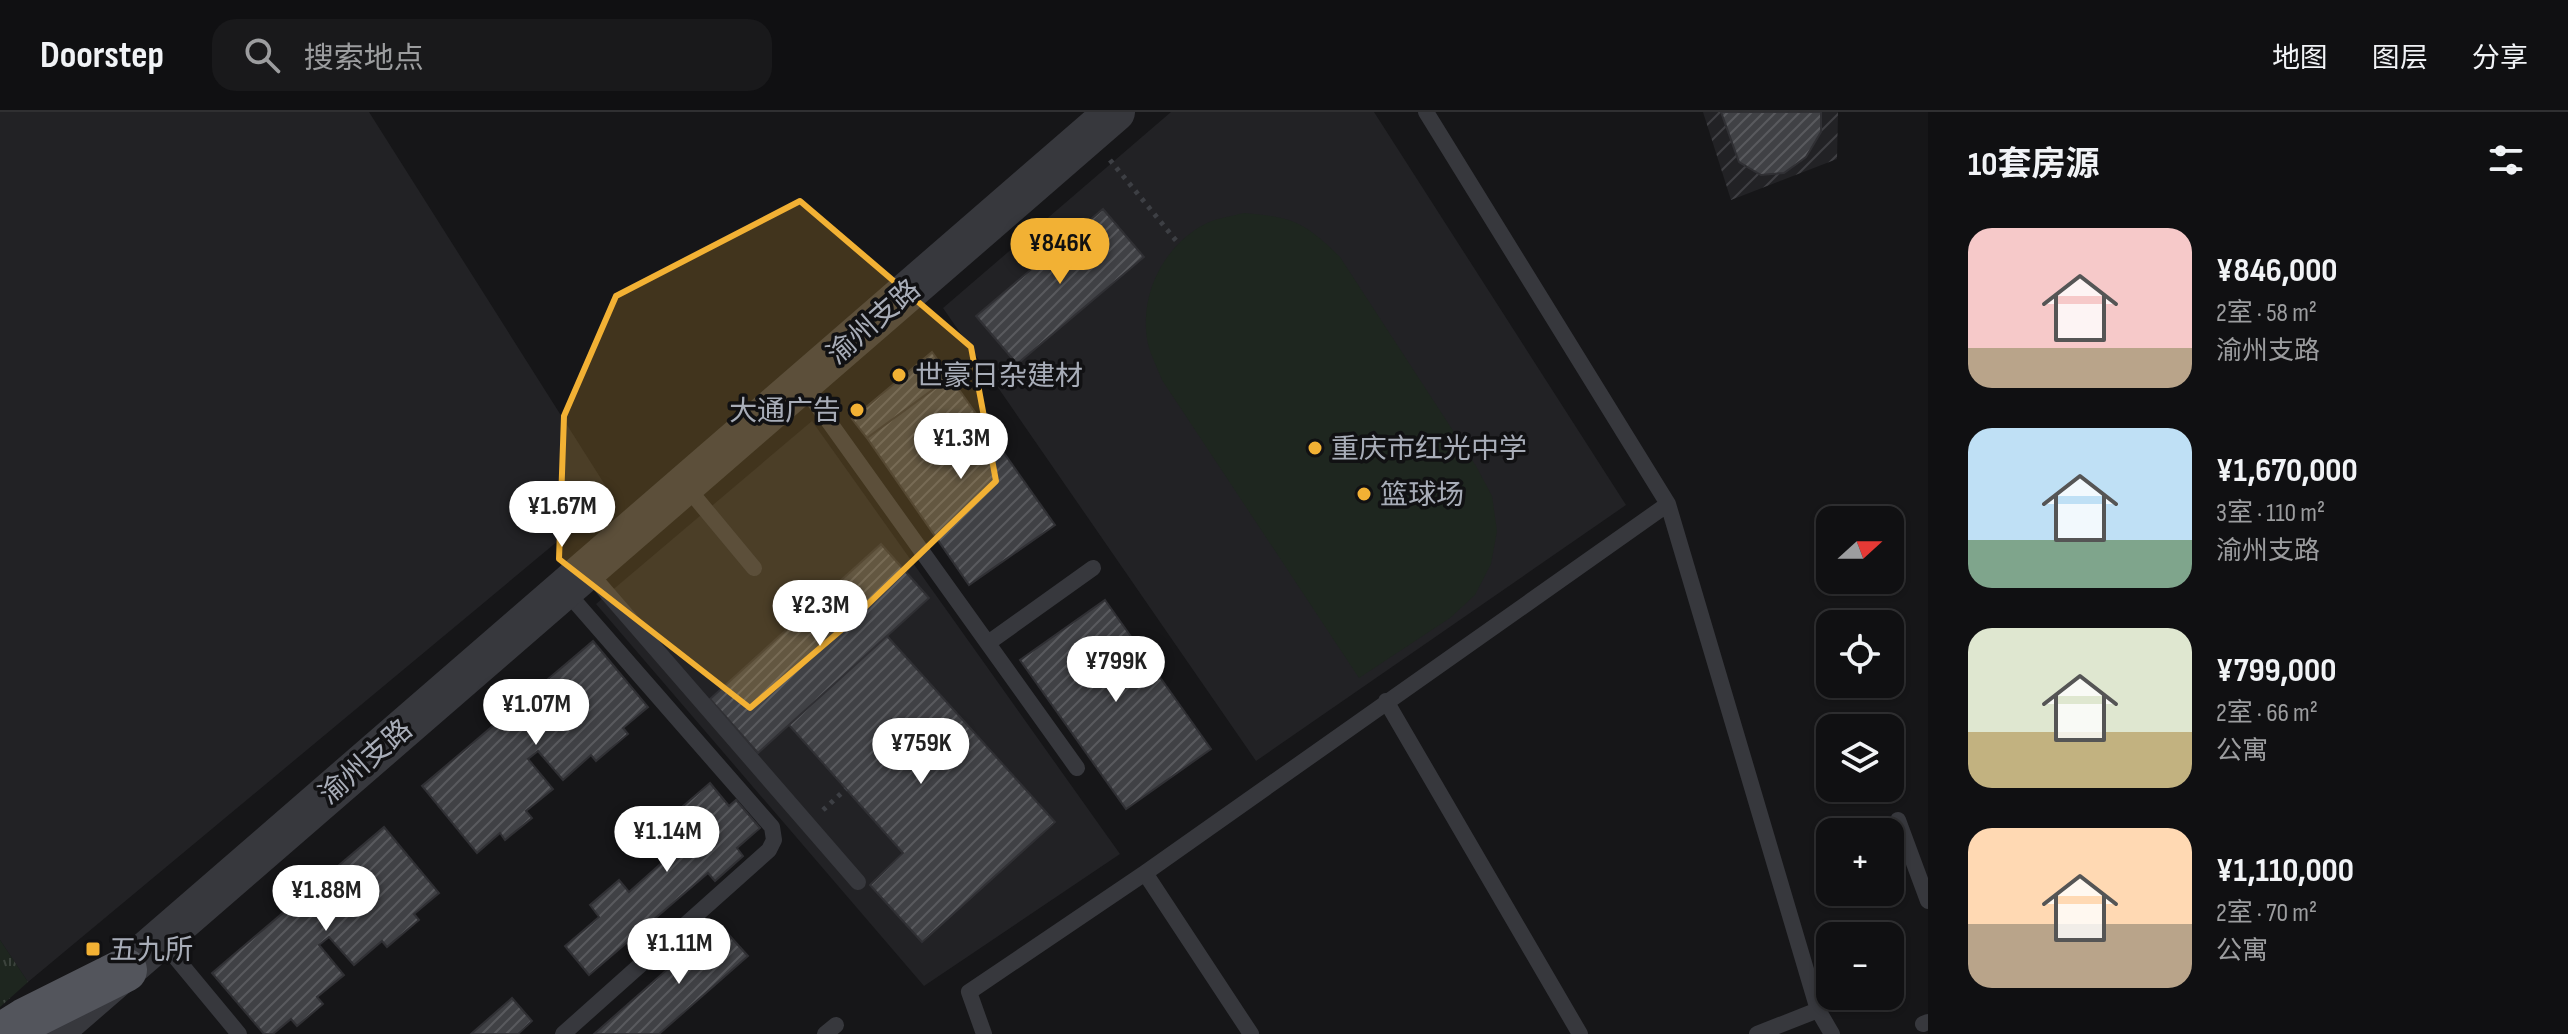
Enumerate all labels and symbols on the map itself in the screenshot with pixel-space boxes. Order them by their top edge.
pin: ¥846K [1004,218,1116,286]
street label: 渝州支路 [821,273,927,371]
place label: 世豪日杂建材 [915,360,1083,393]
marker: 世豪日杂建材 [890,366,908,384]
place label: 大通广告 [729,395,841,428]
marker: 大通广告 [848,401,866,419]
pin: ¥1.3M [905,413,1017,481]
place label: 重庆市红光中学 [1331,433,1527,466]
marker: 重庆市红光中学 [1306,439,1324,457]
place label: 篮球场 [1380,479,1464,512]
pin: ¥1.67M [497,481,627,549]
marker: 篮球场 [1355,485,1373,503]
north arrow [1816,506,1904,594]
pin: ¥2.3M [764,580,876,648]
pin: ¥799K [1060,636,1172,704]
pin: ¥1.07M [471,679,601,747]
street label: 渝州支路 [313,713,419,811]
pin: ¥759K [865,718,977,786]
pin: ¥1.14M [602,806,732,874]
pin: ¥1.88M [261,865,391,933]
pin: ¥1.11M [614,918,744,986]
place label: 五九所 [109,934,193,967]
marker: 五九所 [84,940,102,958]

